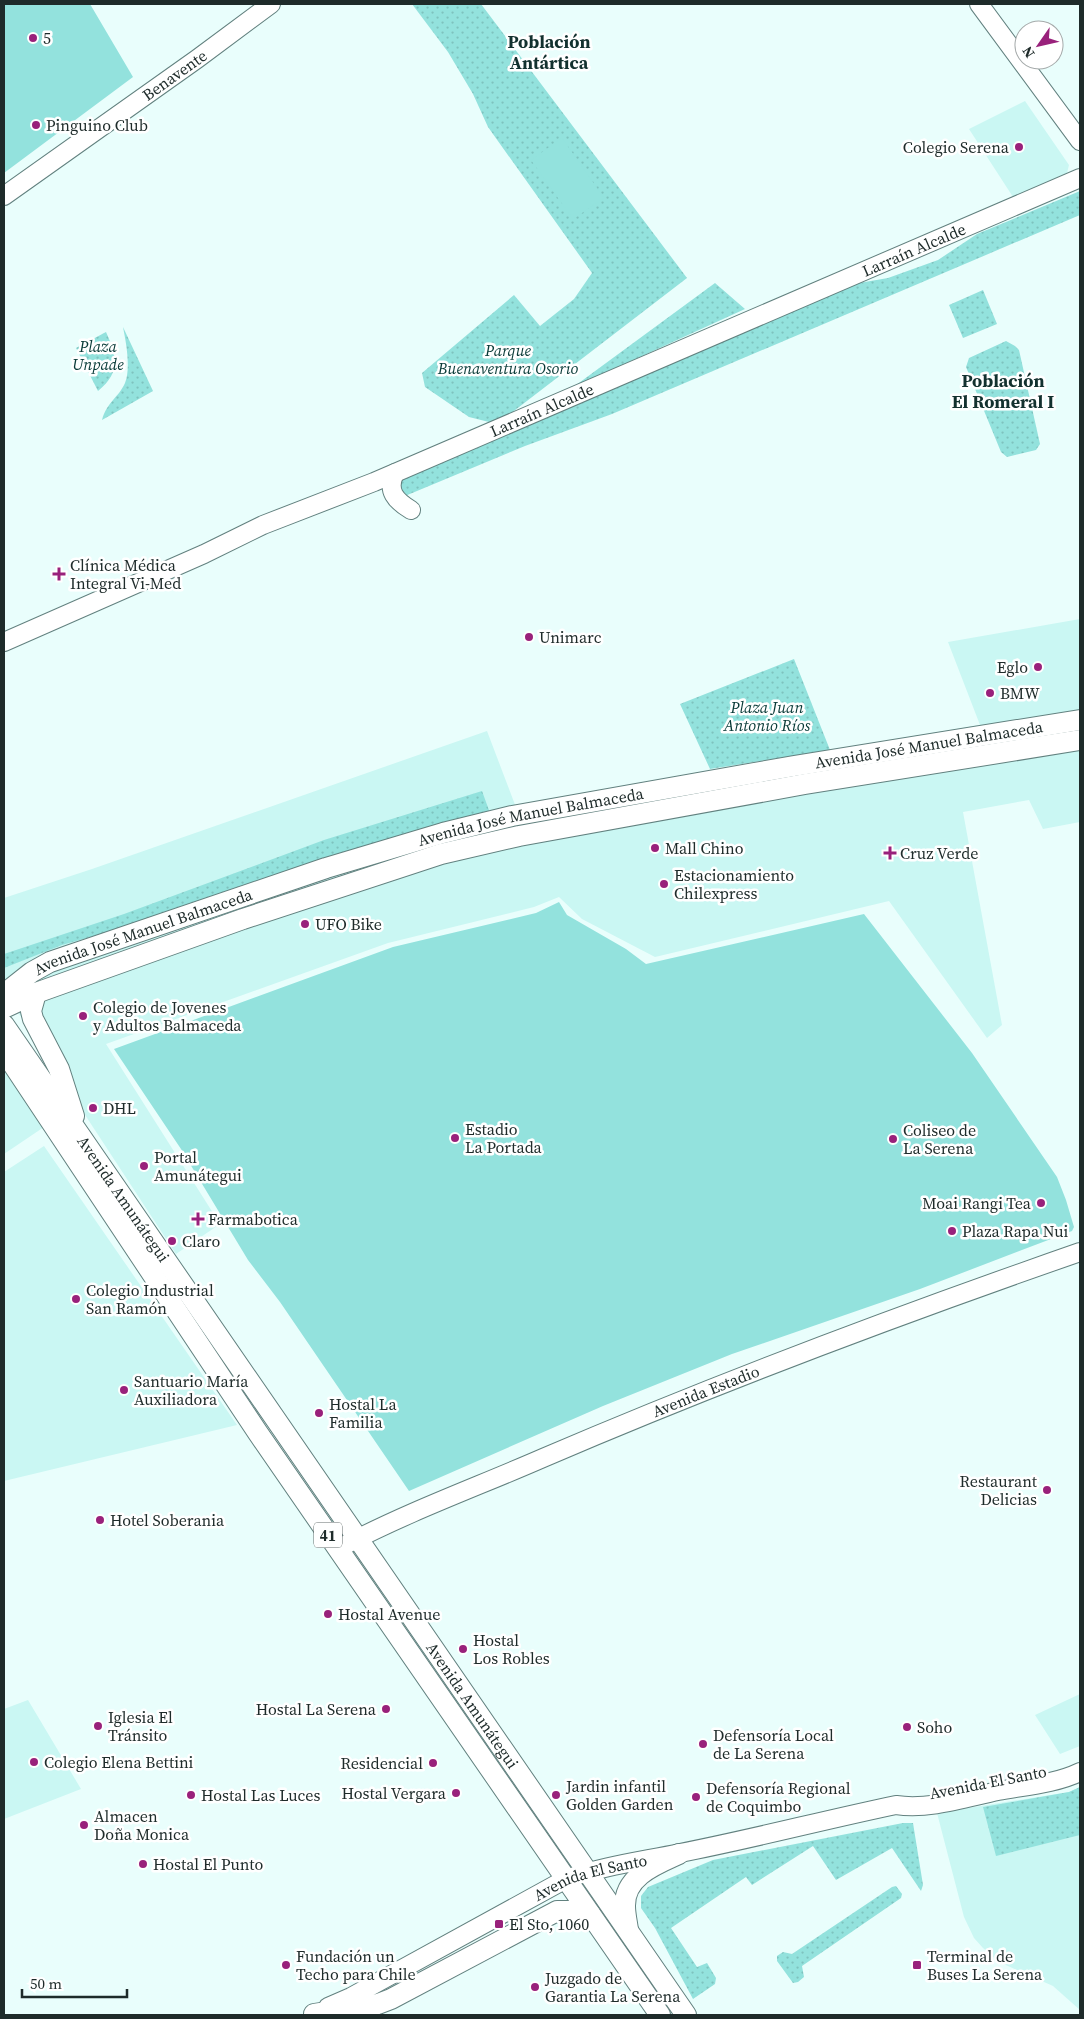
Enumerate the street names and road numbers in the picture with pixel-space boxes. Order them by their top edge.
street label: Benavente [138,44,211,106]
street label: Larraín Alcalde [859,218,969,282]
street label: Larraín Alcalde [487,378,597,442]
street label: Avenida José Manuel Balmaceda [813,715,1045,773]
street label: Avenida José Manuel Balmaceda [415,782,646,851]
street label: Avenida José Manuel Balmaceda [29,883,256,980]
street label: Avenida Amunátegui [72,1131,175,1266]
street label: Avenida Estadio [649,1360,763,1422]
road number: 41 [314,1522,342,1548]
street label: Avenida Amunátegui [421,1638,524,1773]
street label: Avenida El Santo [928,1760,1049,1804]
street label: Avenida El Santo [529,1849,649,1906]

